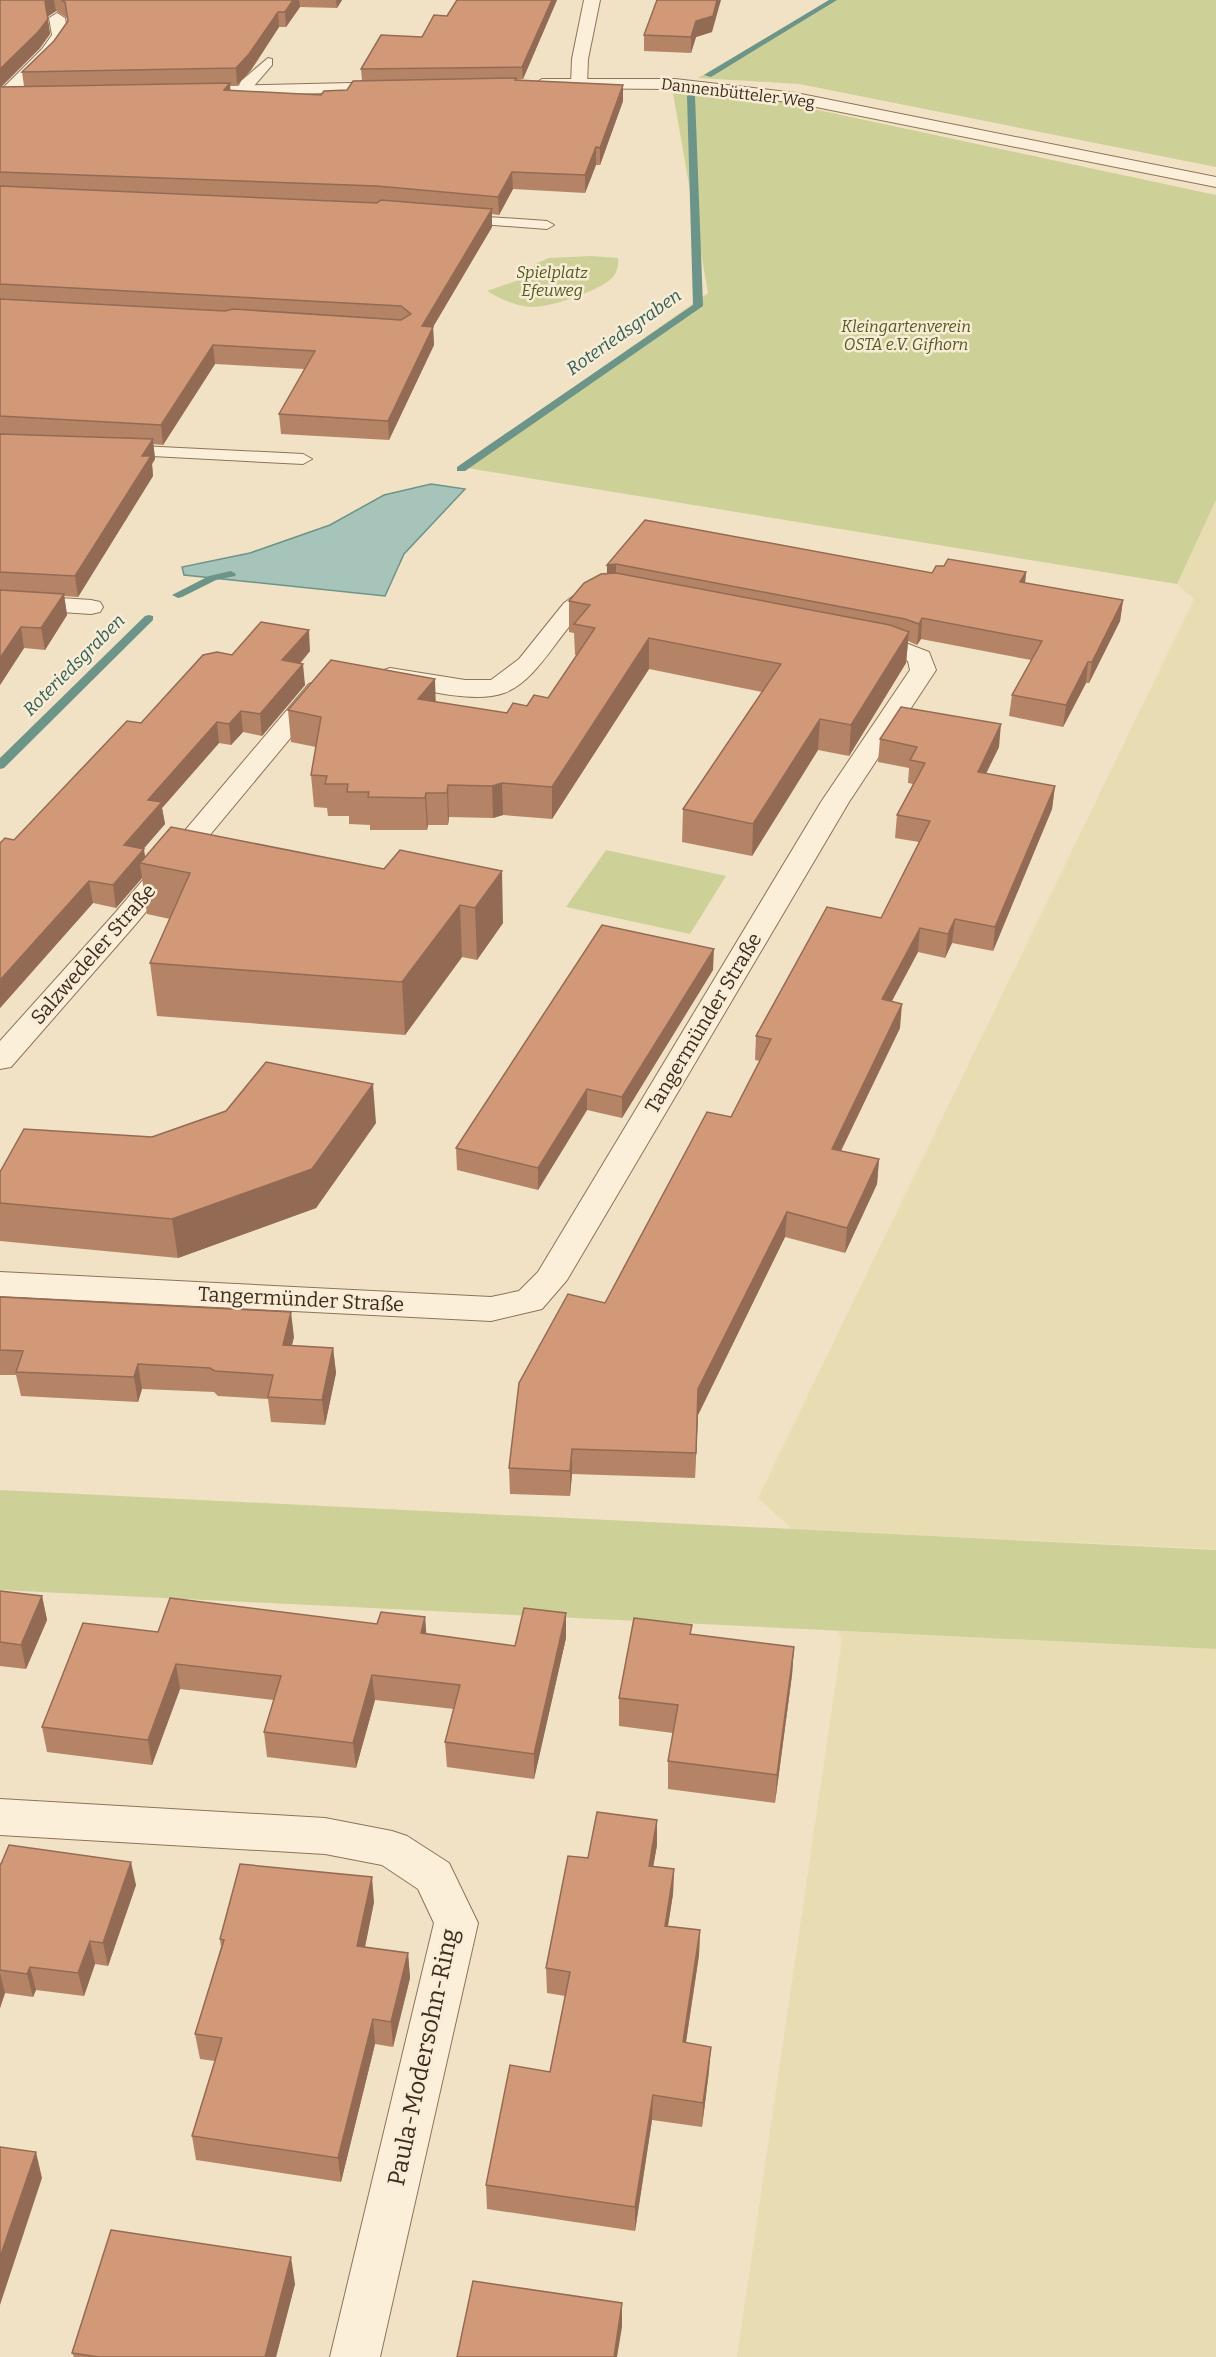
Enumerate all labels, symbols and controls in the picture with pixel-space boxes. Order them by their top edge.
street label: Dannenbütteler Weg [660,74,816,112]
park label: Spielplatz Efeuweg [516,263,588,300]
water label: Roteriedsgraben [562,284,686,380]
park label: Kleingartenverein OSTA e.V. Gifhorn [841,317,971,354]
water label: Roteriedsgraben [18,609,130,721]
street label: Salzwedeler Straße [25,879,161,1029]
street label: Tangermünder Straße [640,928,766,1118]
street label: Tangermünder Straße [197,1282,405,1316]
street label: Paula-Modersohn-Ring [382,1926,464,2188]

